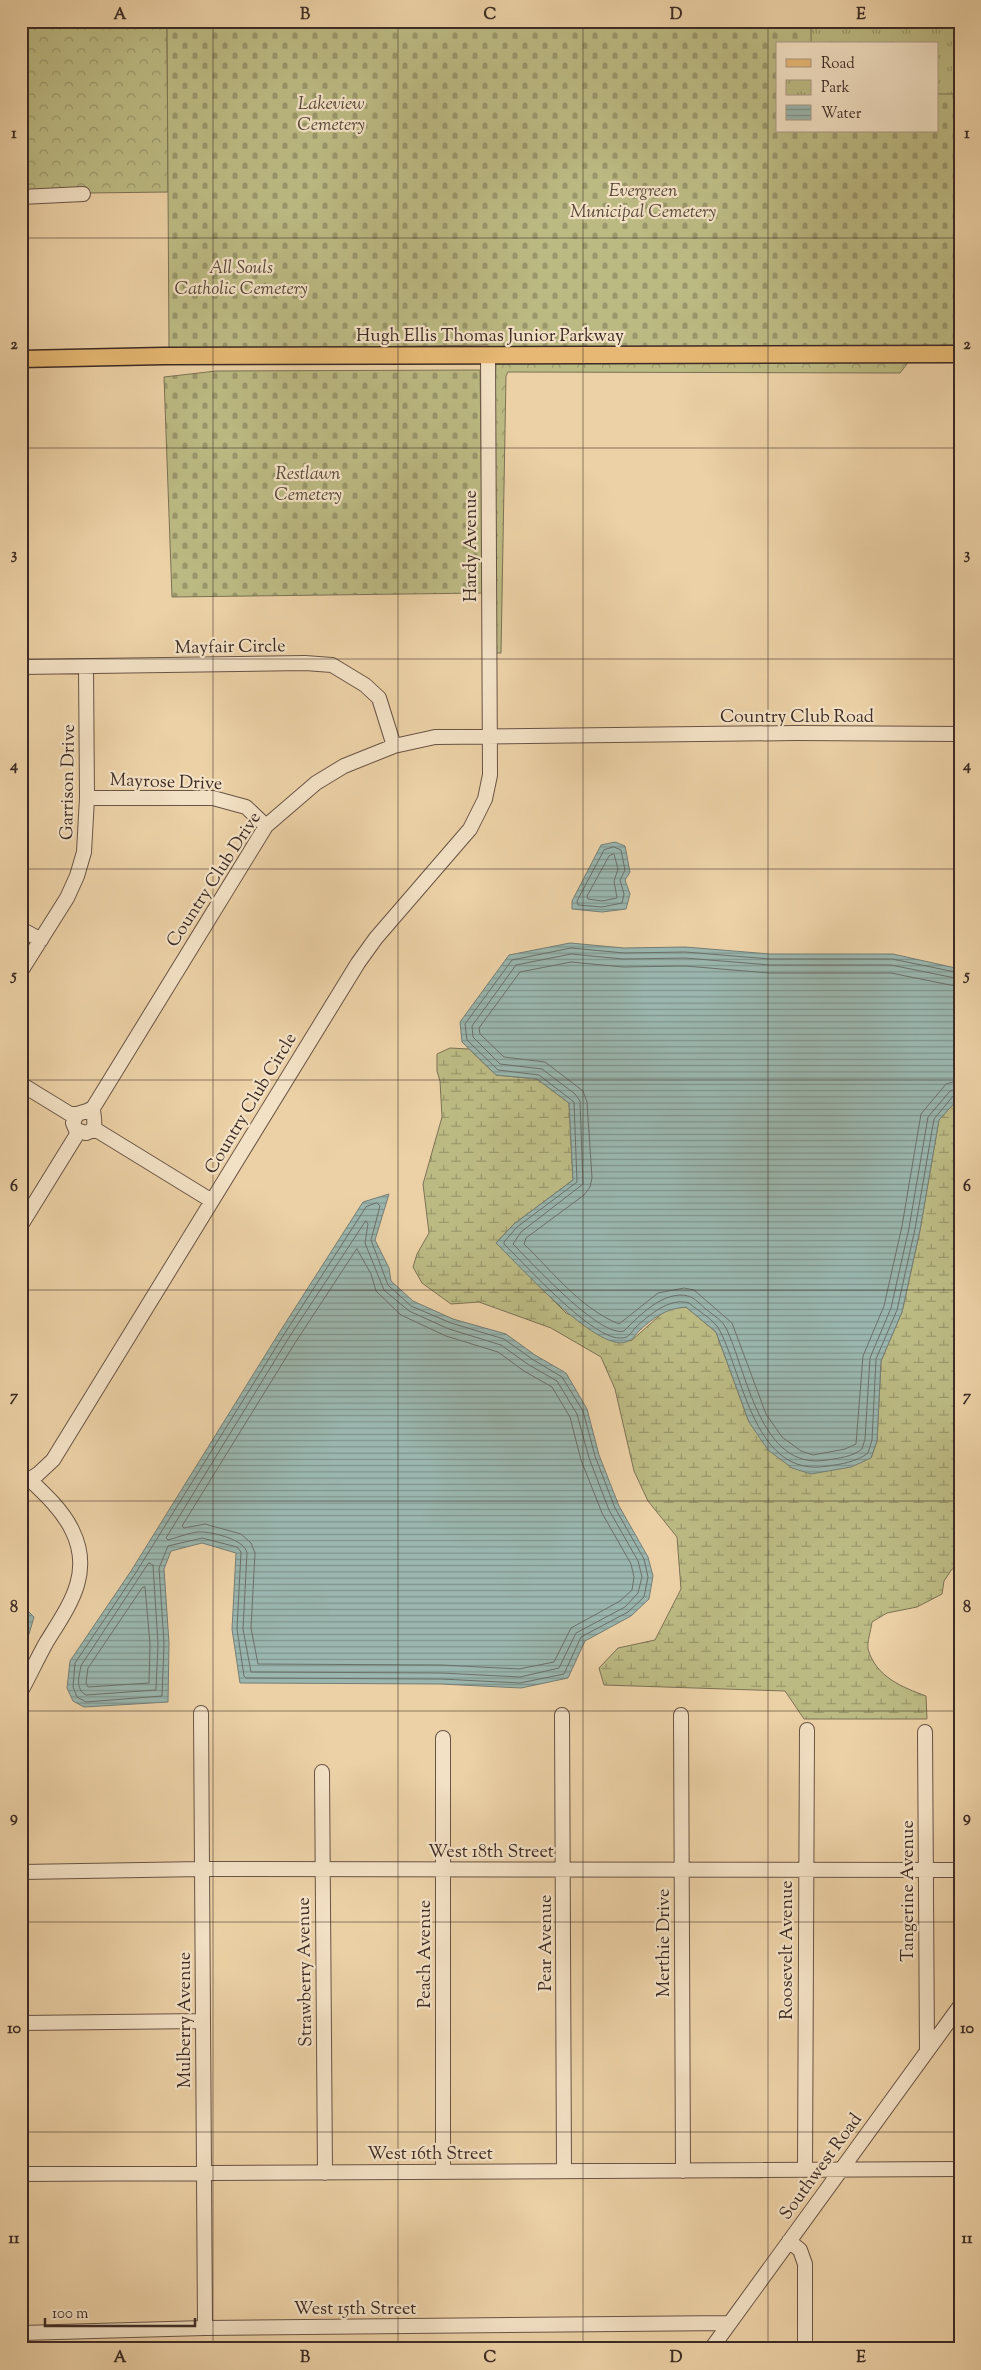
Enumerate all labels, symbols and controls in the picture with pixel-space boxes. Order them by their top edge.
text: A [114,4,127,27]
text: B [300,4,310,27]
text: C [484,4,497,27]
text: D [670,4,683,27]
text: E [856,4,866,27]
legend [776,42,938,132]
text: Road [821,54,855,75]
text: Park [821,78,850,99]
park label: Lakeview Cemetery [297,92,365,139]
text: Water [821,104,862,125]
text: 1 [11,123,17,146]
text: 1 [964,123,970,146]
park label: Evergreen Municipal Cemetery [570,179,716,226]
park label: All Souls Catholic Cemetery [174,256,308,303]
street label: Hugh Ellis Thomas Junior Parkway [356,324,624,350]
text: 2 [10,334,18,357]
text: 2 [963,334,971,357]
park label: Restlawn Cemetery [274,462,342,509]
street label: Hardy Avenue [459,490,485,602]
text: 3 [11,544,18,567]
text: 3 [964,544,971,567]
street label: Mayfair Circle [174,634,286,662]
street label: Country Club Road [720,705,874,731]
street label: Garrison Drive [55,724,83,840]
text: 4 [9,755,18,778]
text: 4 [962,755,971,778]
street label: Mayrose Drive [109,768,223,798]
street label: Country Club Drive [161,807,268,953]
text: 5 [9,965,17,988]
text: 5 [962,965,970,988]
street label: Country Club Circle [199,1028,304,1180]
text: 6 [10,1176,18,1199]
text: 6 [963,1176,971,1199]
text: 7 [10,1386,19,1409]
text: 7 [963,1386,972,1409]
text: 8 [10,1597,18,1620]
text: 8 [963,1597,971,1620]
text: 9 [10,1807,18,1830]
text: 9 [963,1807,971,1830]
street label: Tangerine Avenue [896,1820,922,1962]
street label: West 18th Street [428,1840,554,1866]
street label: Roosevelt Avenue [775,1880,801,2020]
street label: Merthie Drive [652,1889,678,1997]
street label: Pear Avenue [534,1895,560,1991]
street label: Strawberry Avenue [292,1897,320,2047]
street label: Peach Avenue [413,1900,439,2008]
street label: Mulberry Avenue [173,1952,199,2088]
text: 10 [7,2018,21,2041]
text: 10 [960,2018,974,2041]
street label: Southwest Road [774,2108,869,2226]
street label: West 16th Street [367,2142,493,2168]
text: 11 [9,2228,20,2251]
text: 11 [962,2228,973,2251]
scale bar [45,2295,195,2327]
street label: West 15th Street [294,2297,417,2323]
text: 100 m [52,2304,89,2325]
text: A [114,2347,127,2370]
text: B [300,2347,310,2370]
text: C [484,2347,497,2370]
text: D [670,2347,683,2370]
text: E [856,2347,866,2370]

